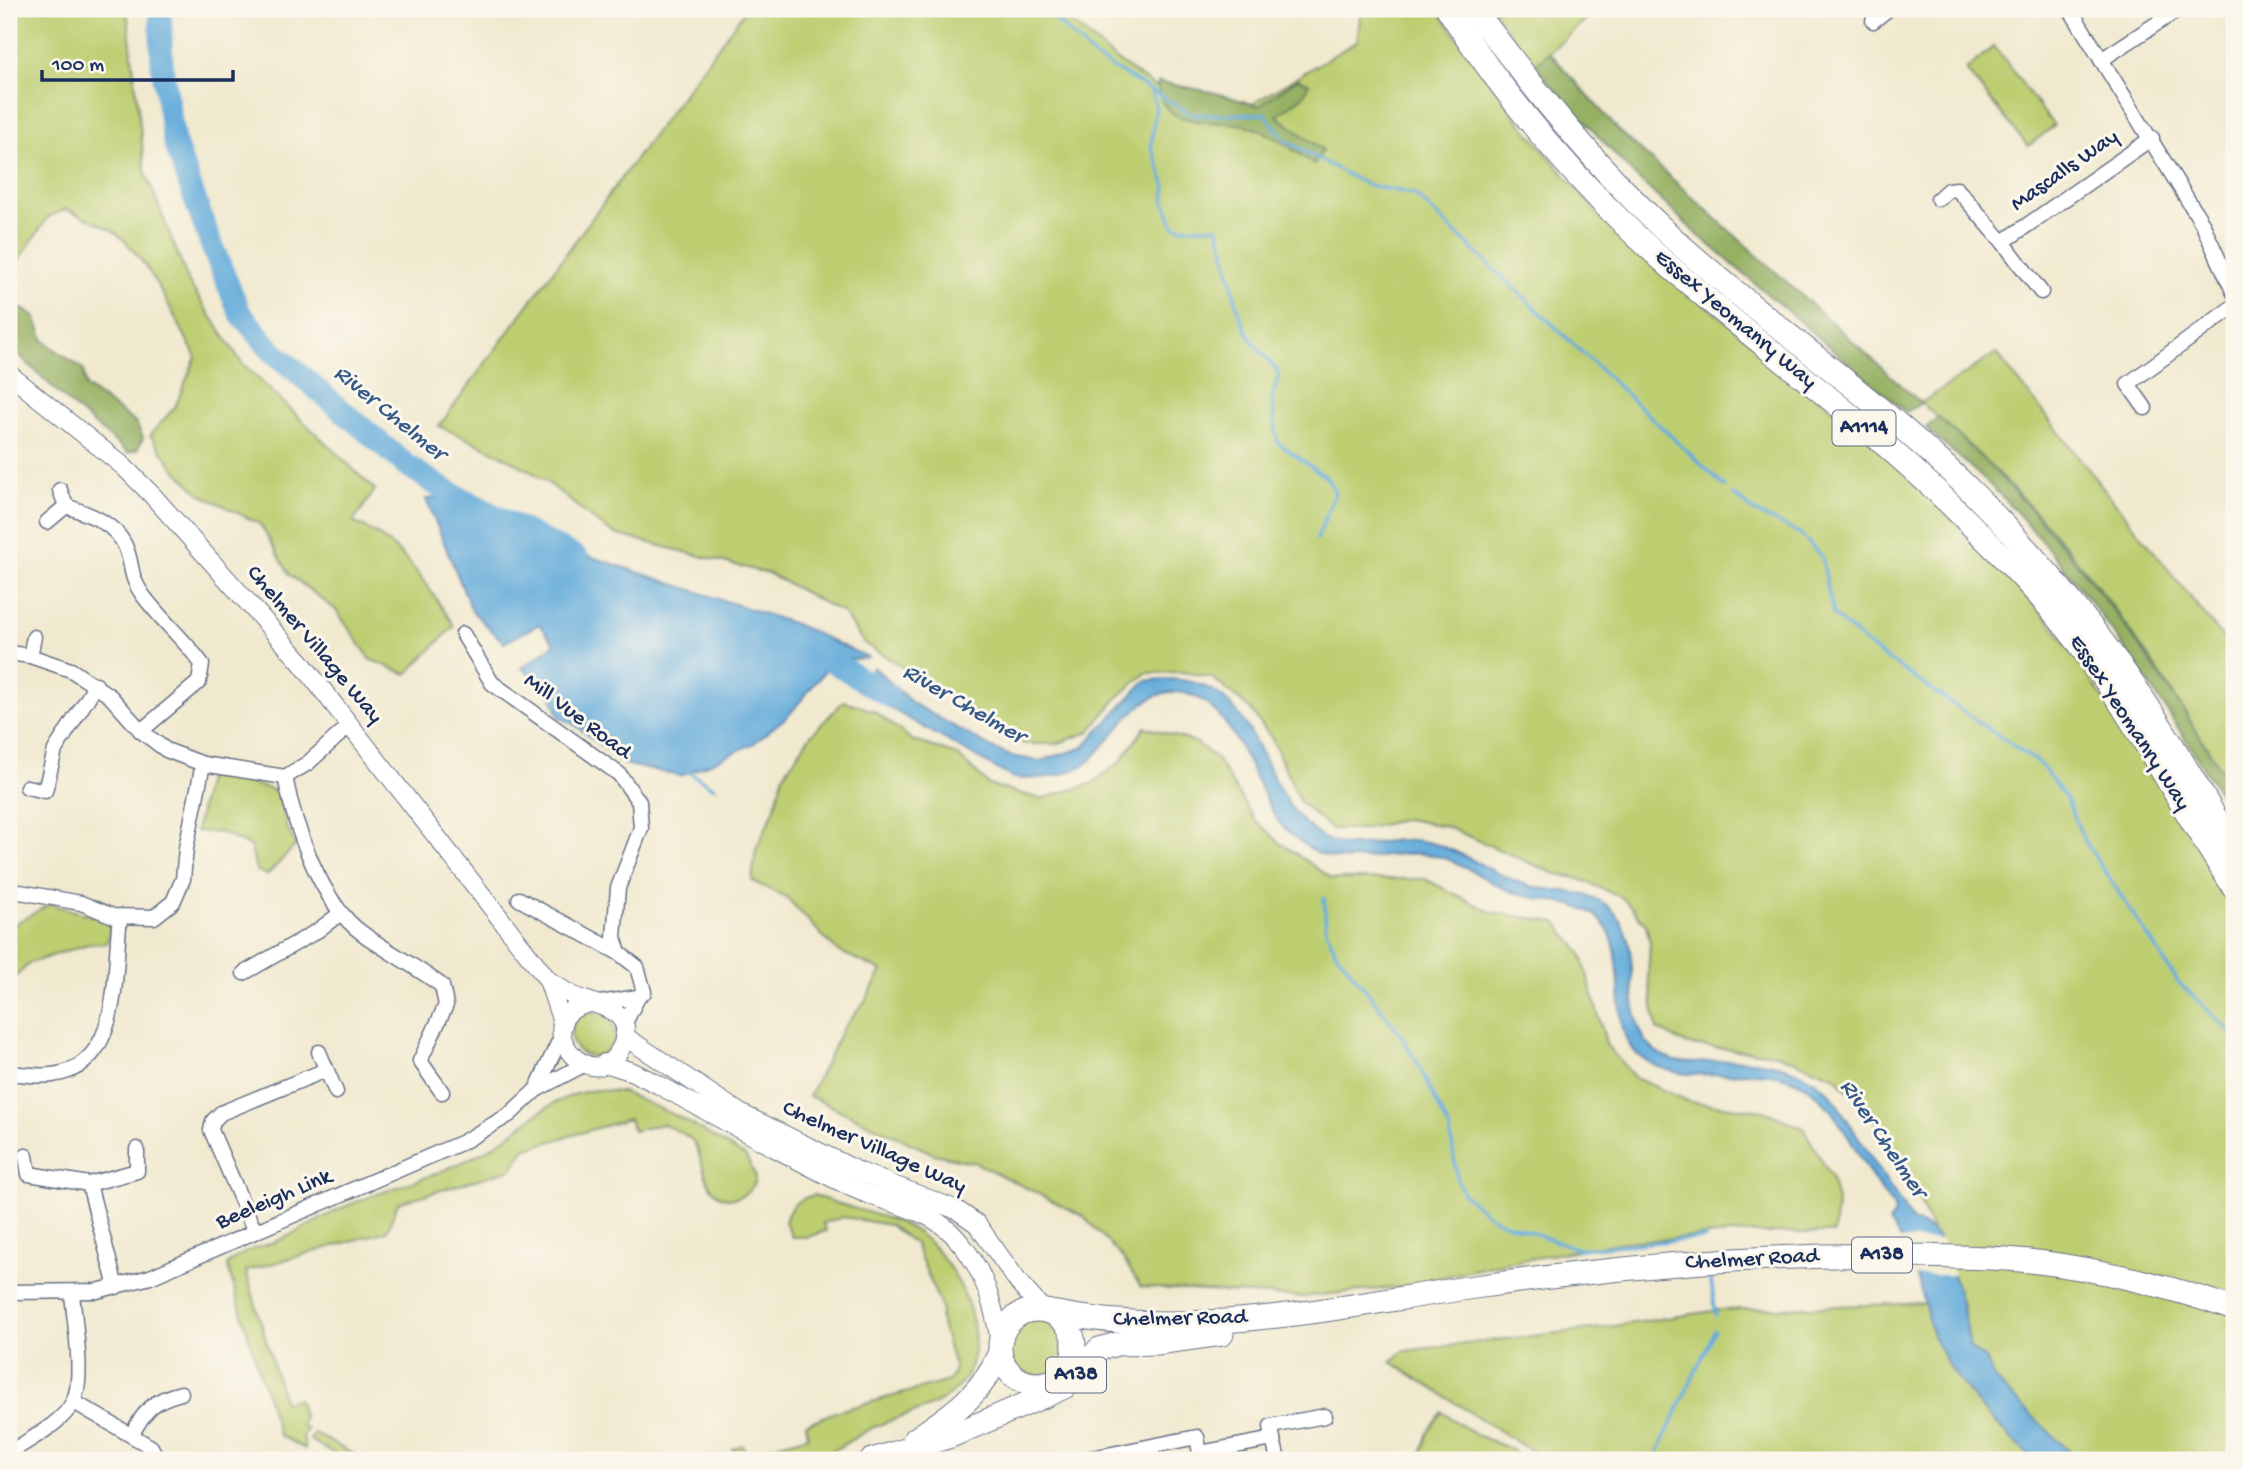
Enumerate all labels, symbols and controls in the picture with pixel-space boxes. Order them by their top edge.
scale bar [42,38,233,82]
text: 100 m [51,54,104,79]
street label: Mascalls Way [2006,124,2124,218]
street label: Essex Yeomanry Way [1648,244,1822,396]
water label: River Chelmer [327,360,455,471]
road number: A1114 [1832,410,1896,446]
street label: Chelmer Village Way [240,560,388,730]
street label: Essex Yeomanry Way [2062,630,2196,816]
water label: River Chelmer [897,658,1033,754]
street label: Mill Vue Road [518,668,637,767]
water label: River Chelmer [1832,1074,1935,1207]
street label: Chelmer Village Way [778,1095,970,1201]
street label: Beeleigh Link [211,1162,338,1237]
road number: A138 [1852,1238,1912,1272]
street label: Chelmer Road [1684,1243,1821,1277]
street label: Chelmer Road [1113,1304,1249,1334]
road number: A138 [1046,1358,1106,1392]

